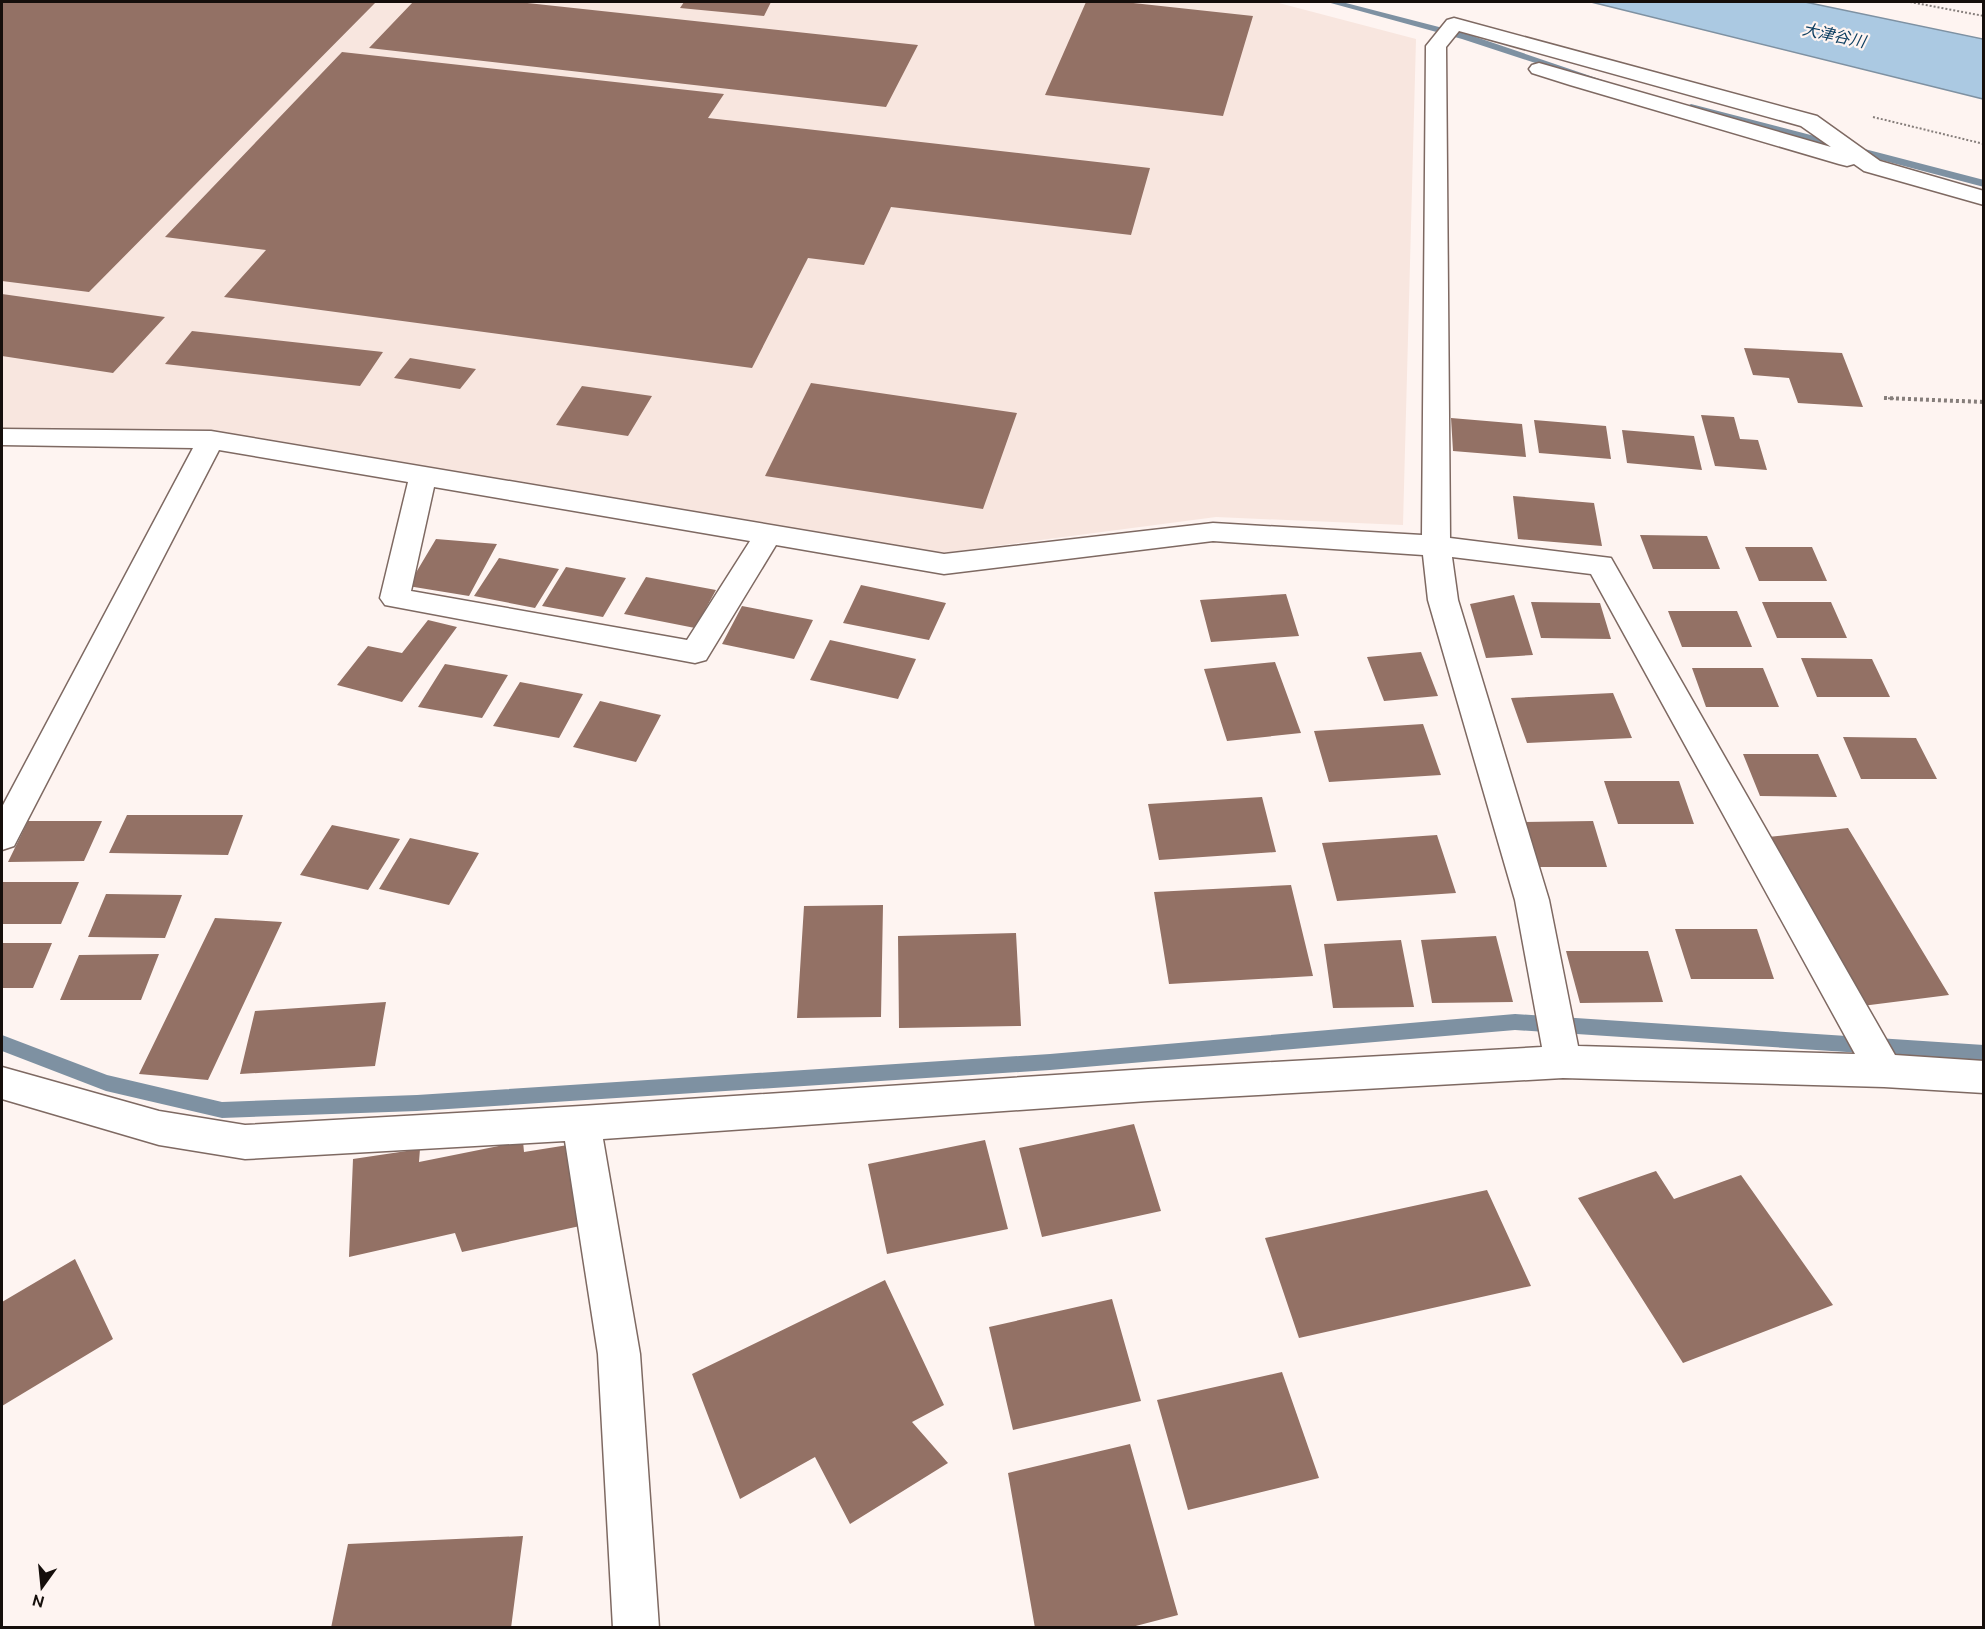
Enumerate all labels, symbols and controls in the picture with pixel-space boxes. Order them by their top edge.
water label: 大津谷川 [1801,20,1869,51]
north arrow [12,1557,72,1617]
text: N [30,1591,46,1612]

